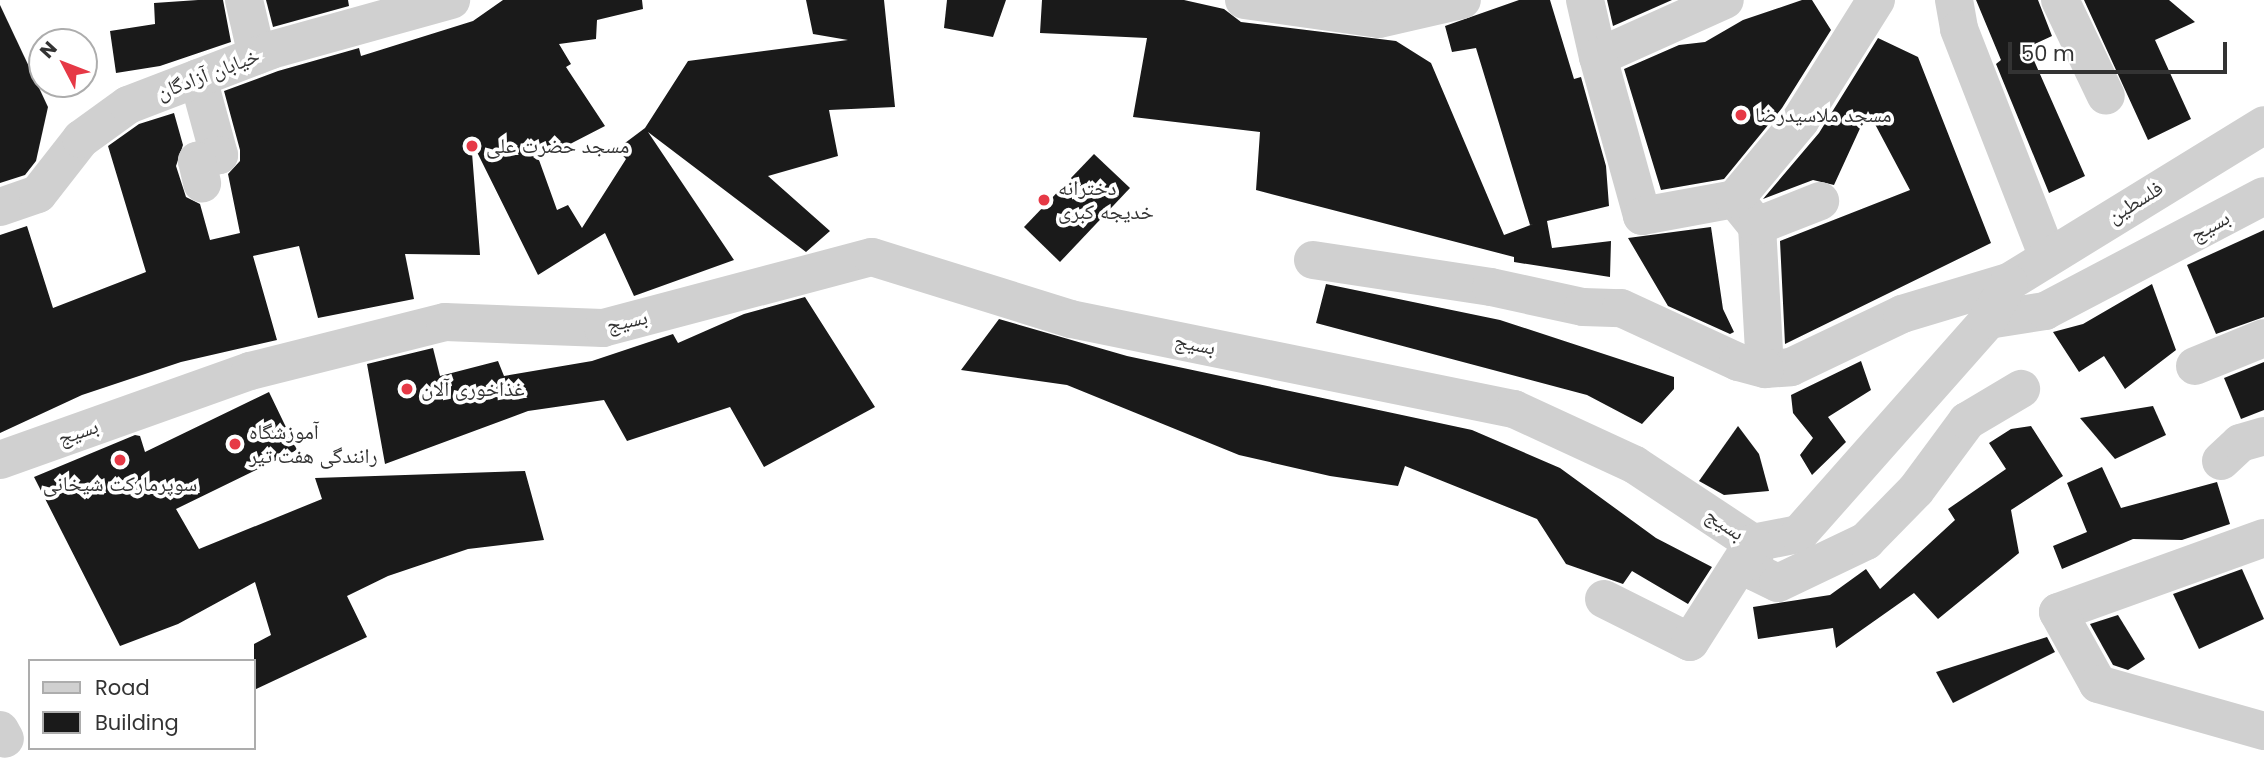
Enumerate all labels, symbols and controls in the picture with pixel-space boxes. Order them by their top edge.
north arrow [28,28,98,98]
scale bar [2012,28,2231,72]
text: N [34,36,63,64]
text: 50 m [2021,39,2075,68]
street label: خیابان آزادگان [153,43,263,105]
place label: مسجد ملاسیدرضا [1755,102,1892,128]
marker: مسجد ملاسیدرضا [1733,107,1749,123]
place label: مسجد حضرت علی [486,133,629,159]
marker: مسجد حضرت علی [464,138,480,154]
place label: دخترانه خدیجه کبری [1058,175,1154,225]
street label: فلسطین [2102,175,2168,229]
marker: دخترانه خدیجه کبری [1036,192,1052,208]
street label: بسیج [2186,205,2234,247]
street label: بسیج [604,304,650,338]
street label: بسیج [1172,328,1218,360]
place label: غذاخوری آلان [421,376,525,402]
marker: غذاخوری آلان [399,381,415,397]
street label: بسیج [54,413,102,451]
place label: آموزشگاه رانندگی هفت تیر [249,419,378,469]
marker: آموزشگاه رانندگی هفت تیر [227,436,243,452]
marker: سوپرمارکت شیخانی [112,452,128,468]
place label: سوپرمارکت شیخانی [43,471,197,497]
street label: بسیج [1701,502,1749,546]
legend [28,659,256,750]
text: Road [95,673,150,702]
text: Building [95,708,179,737]

